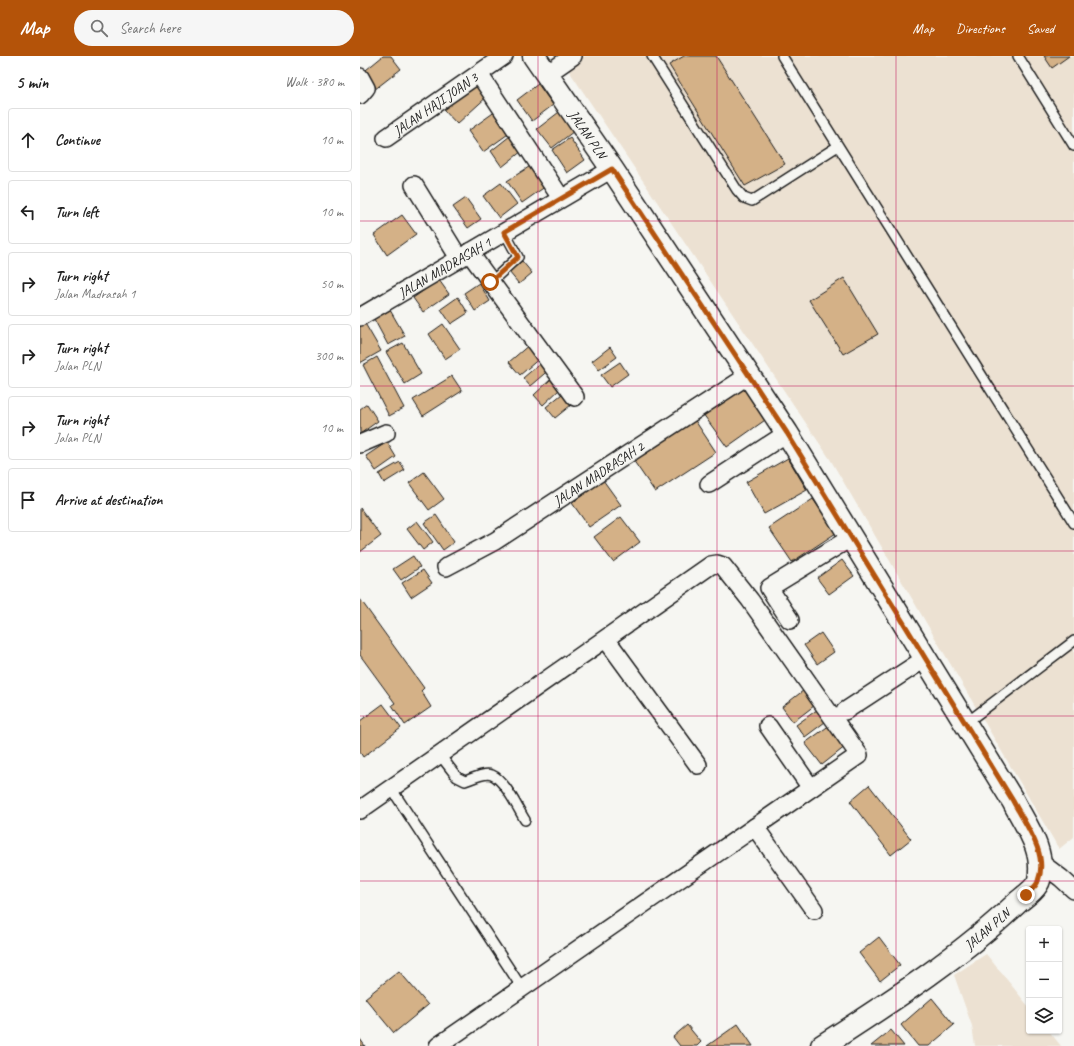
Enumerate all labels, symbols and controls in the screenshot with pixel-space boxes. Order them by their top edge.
search box [74,10,354,46]
text: Map [20,16,50,40]
icon: search [88,17,110,39]
text: Search here [120,19,181,38]
text: Map [913,20,934,37]
text: Directions [956,20,1005,37]
text: Saved [1027,20,1054,37]
street label: JALAN HAJI JOAN 3 [389,68,482,140]
text: 5 min [16,72,48,93]
text: Walk · 380 m [285,74,344,90]
street label: JALAN PLN [564,106,611,164]
icon: ahead [17,129,39,151]
text: Continue [55,131,100,150]
text: 10 m [321,132,343,148]
icon: left [17,201,39,223]
text: Turn left [55,203,98,222]
text: 10 m [321,204,343,220]
street label: JALAN MADRASAH 1 [394,234,495,302]
text: Turn right [55,267,108,286]
icon: right [17,273,39,295]
route start [481,273,499,291]
text: 50 m [321,276,343,292]
text: Jalan Madrasah 1 [55,286,136,302]
text: Turn right [55,339,108,358]
icon: right [17,345,39,367]
text: 300 m [315,348,343,364]
text: Jalan PLN [55,358,100,374]
text: Turn right [55,411,108,430]
icon: right [17,417,39,439]
text: 10 m [321,420,343,436]
text: Jalan PLN [55,430,100,446]
street label: JALAN MADRASAH 2 [549,437,649,510]
icon: arrive [17,489,39,511]
text: Arrive at destination [55,491,162,510]
route end [1017,886,1035,904]
street label: JALAN PLN [960,904,1015,955]
map controls [1026,926,1062,1034]
button: + [1026,926,1062,962]
button: − [1026,962,1062,998]
button: layers [1026,998,1062,1034]

